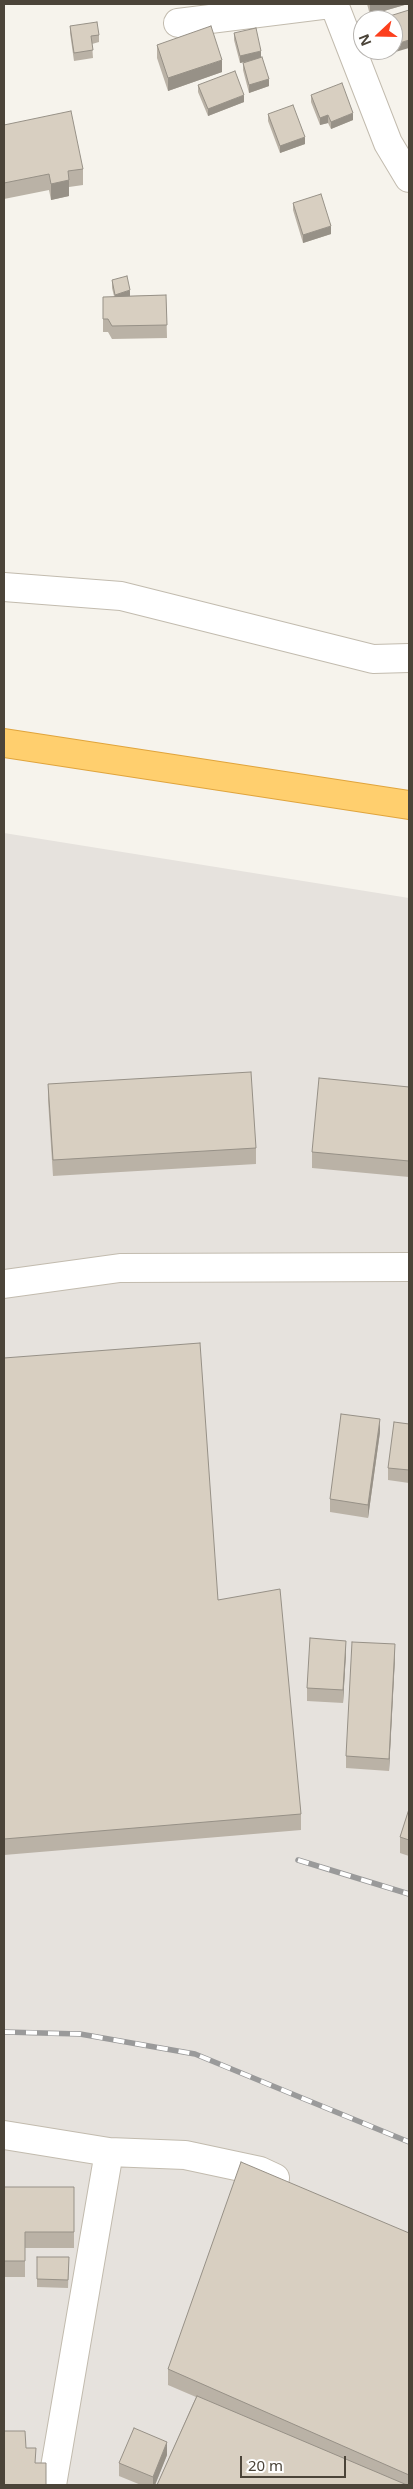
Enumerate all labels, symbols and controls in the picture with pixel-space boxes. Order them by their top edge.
north arrow [353,10,403,60]
text: N [354,31,375,49]
scale bar [243,2446,349,2478]
text: 20 m [248,2455,283,2475]

